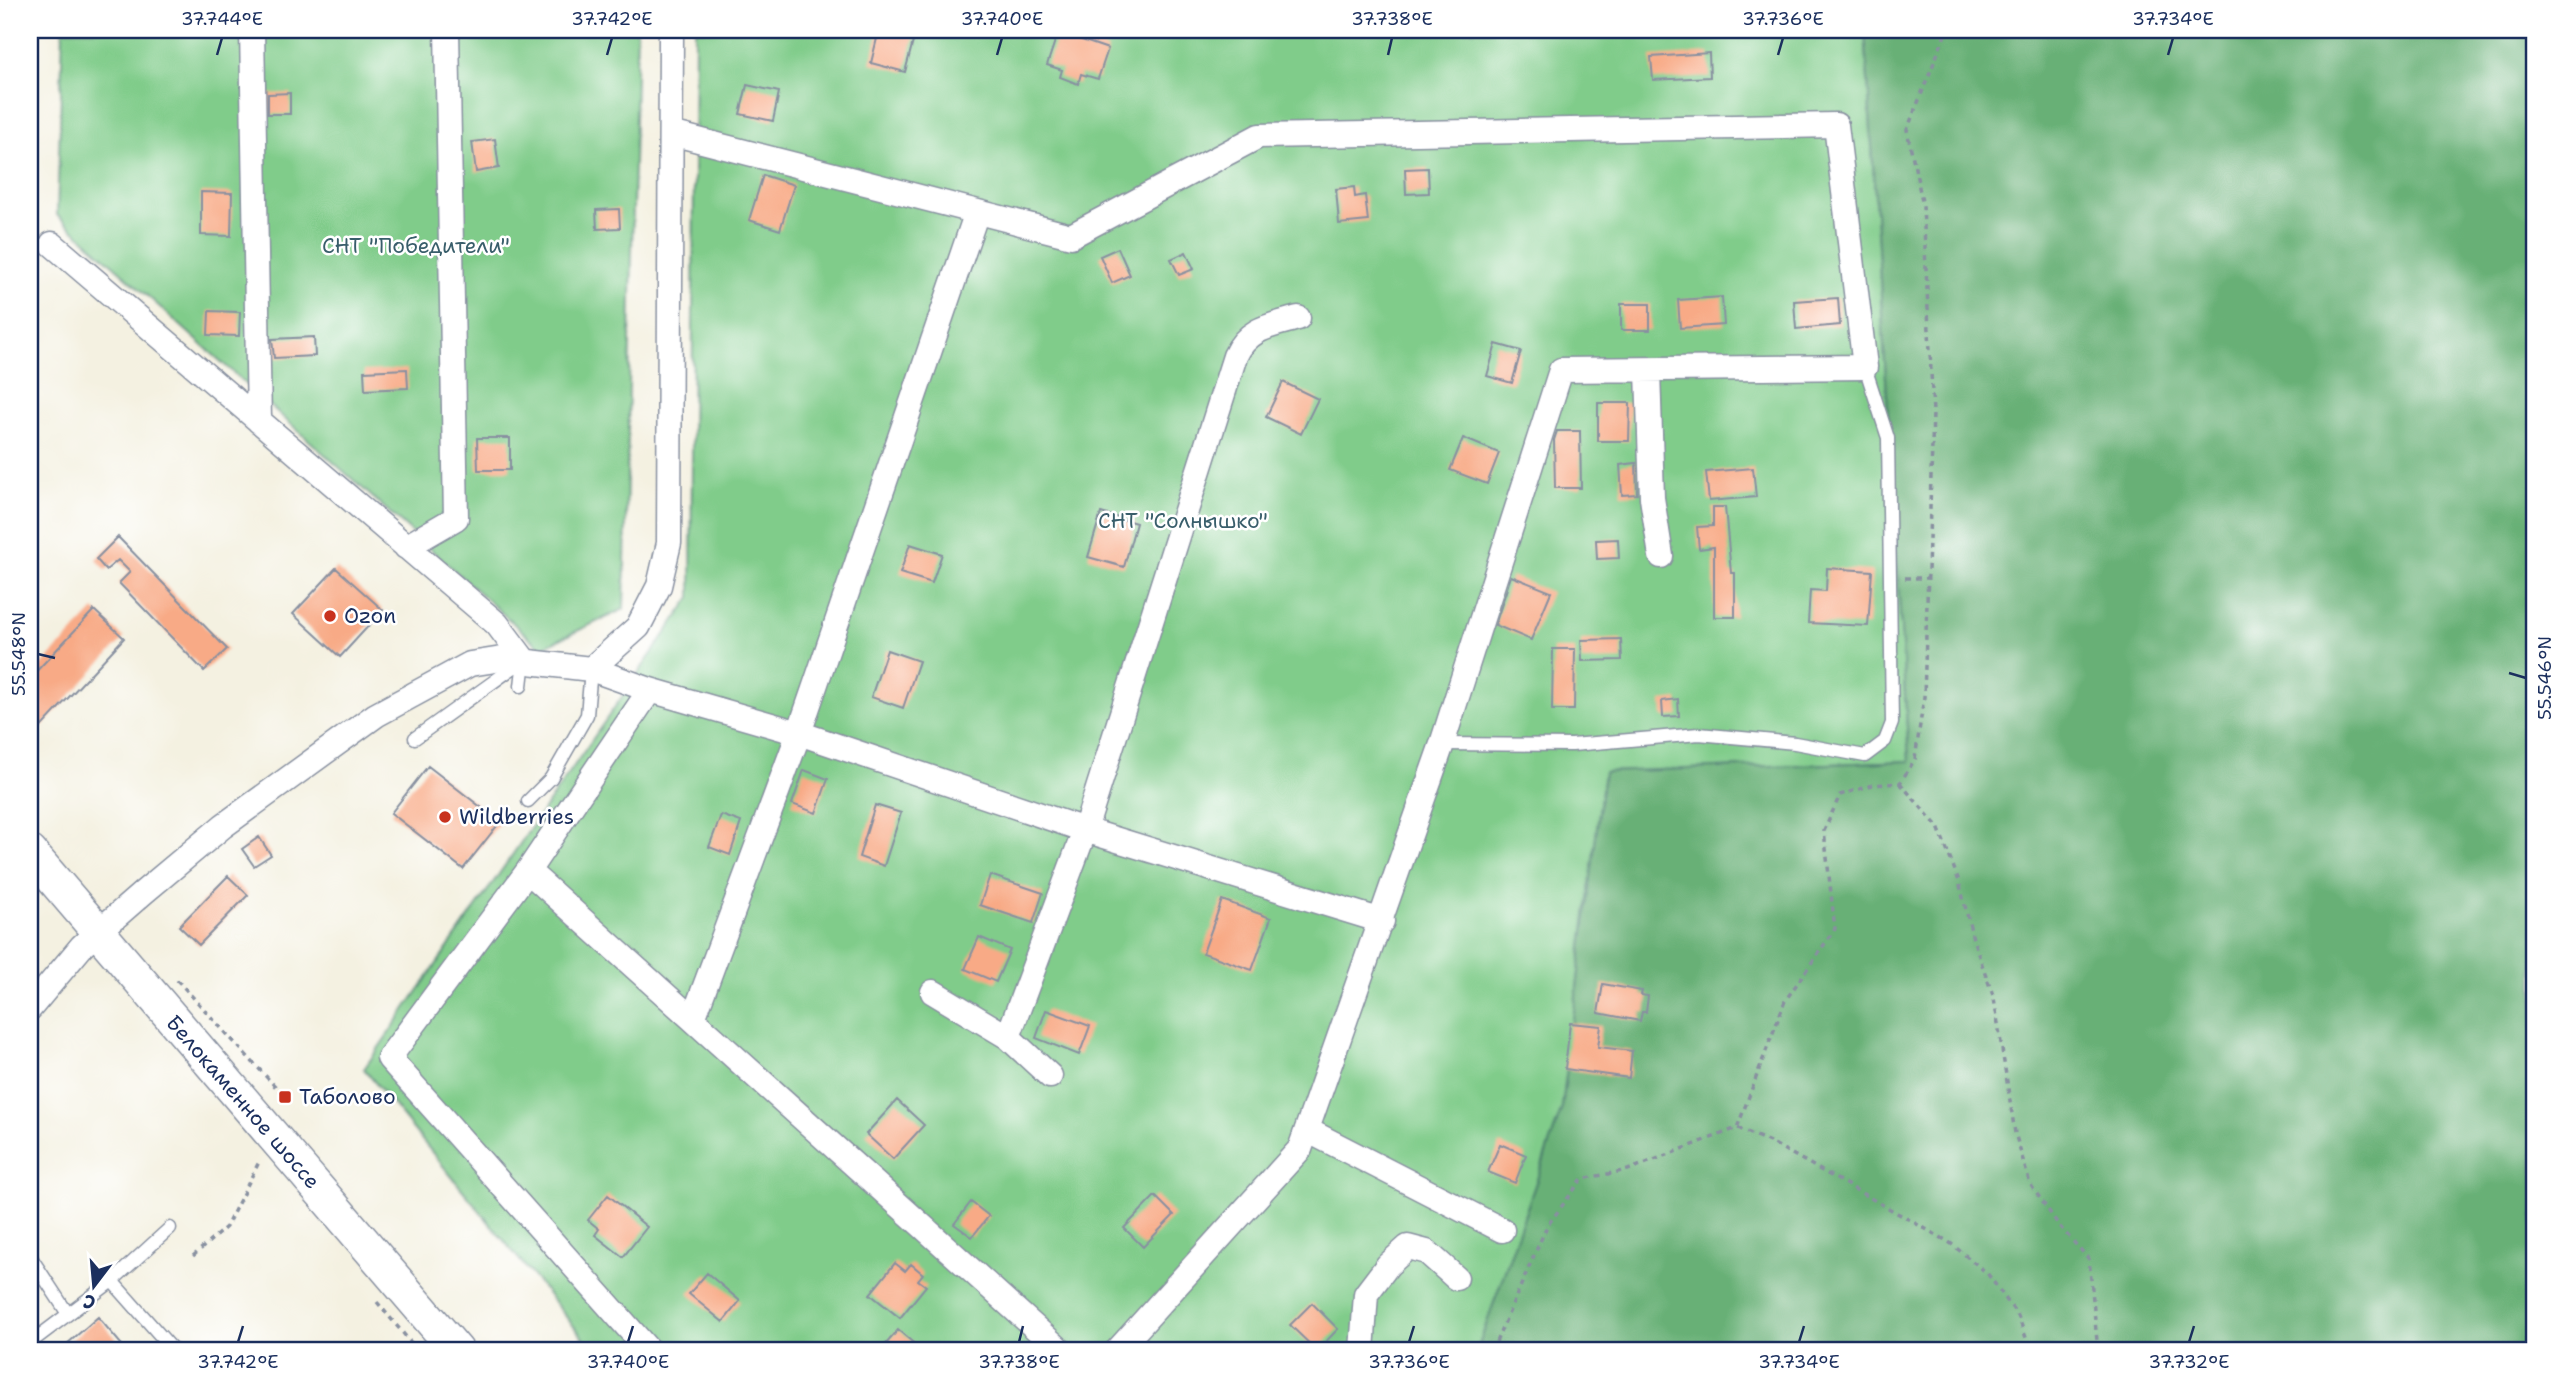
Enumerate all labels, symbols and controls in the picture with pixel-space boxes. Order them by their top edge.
text: 37.744°E [181,7,263,31]
text: 37.742°E [571,7,653,31]
text: 37.740°E [961,7,1043,31]
text: 37.738°E [1351,7,1433,31]
text: 37.736°E [1742,7,1824,31]
text: 37.734°E [2132,7,2214,31]
park label: СНТ "Победители" [322,232,510,260]
park label: СНТ "Солнышко" [1098,507,1268,535]
place label: Ozon [344,602,396,630]
marker: Ozon [322,608,338,624]
text: 55.548°N [7,612,31,696]
text: 55.546°N [2533,636,2557,720]
place label: Wildberries [459,803,574,831]
marker: Wildberries [437,809,453,825]
street label: Белокаменное шоссе [160,1009,326,1195]
place label: Таболово [299,1083,396,1111]
marker: Таболово [277,1089,293,1105]
north arrow [60,1252,130,1322]
text: С [80,1288,99,1315]
text: 37.742°E [197,1350,279,1374]
text: 37.740°E [587,1350,669,1374]
text: 37.738°E [978,1350,1060,1374]
text: 37.736°E [1368,1350,1450,1374]
text: 37.734°E [1758,1350,1840,1374]
text: 37.732°E [2149,1350,2229,1374]

